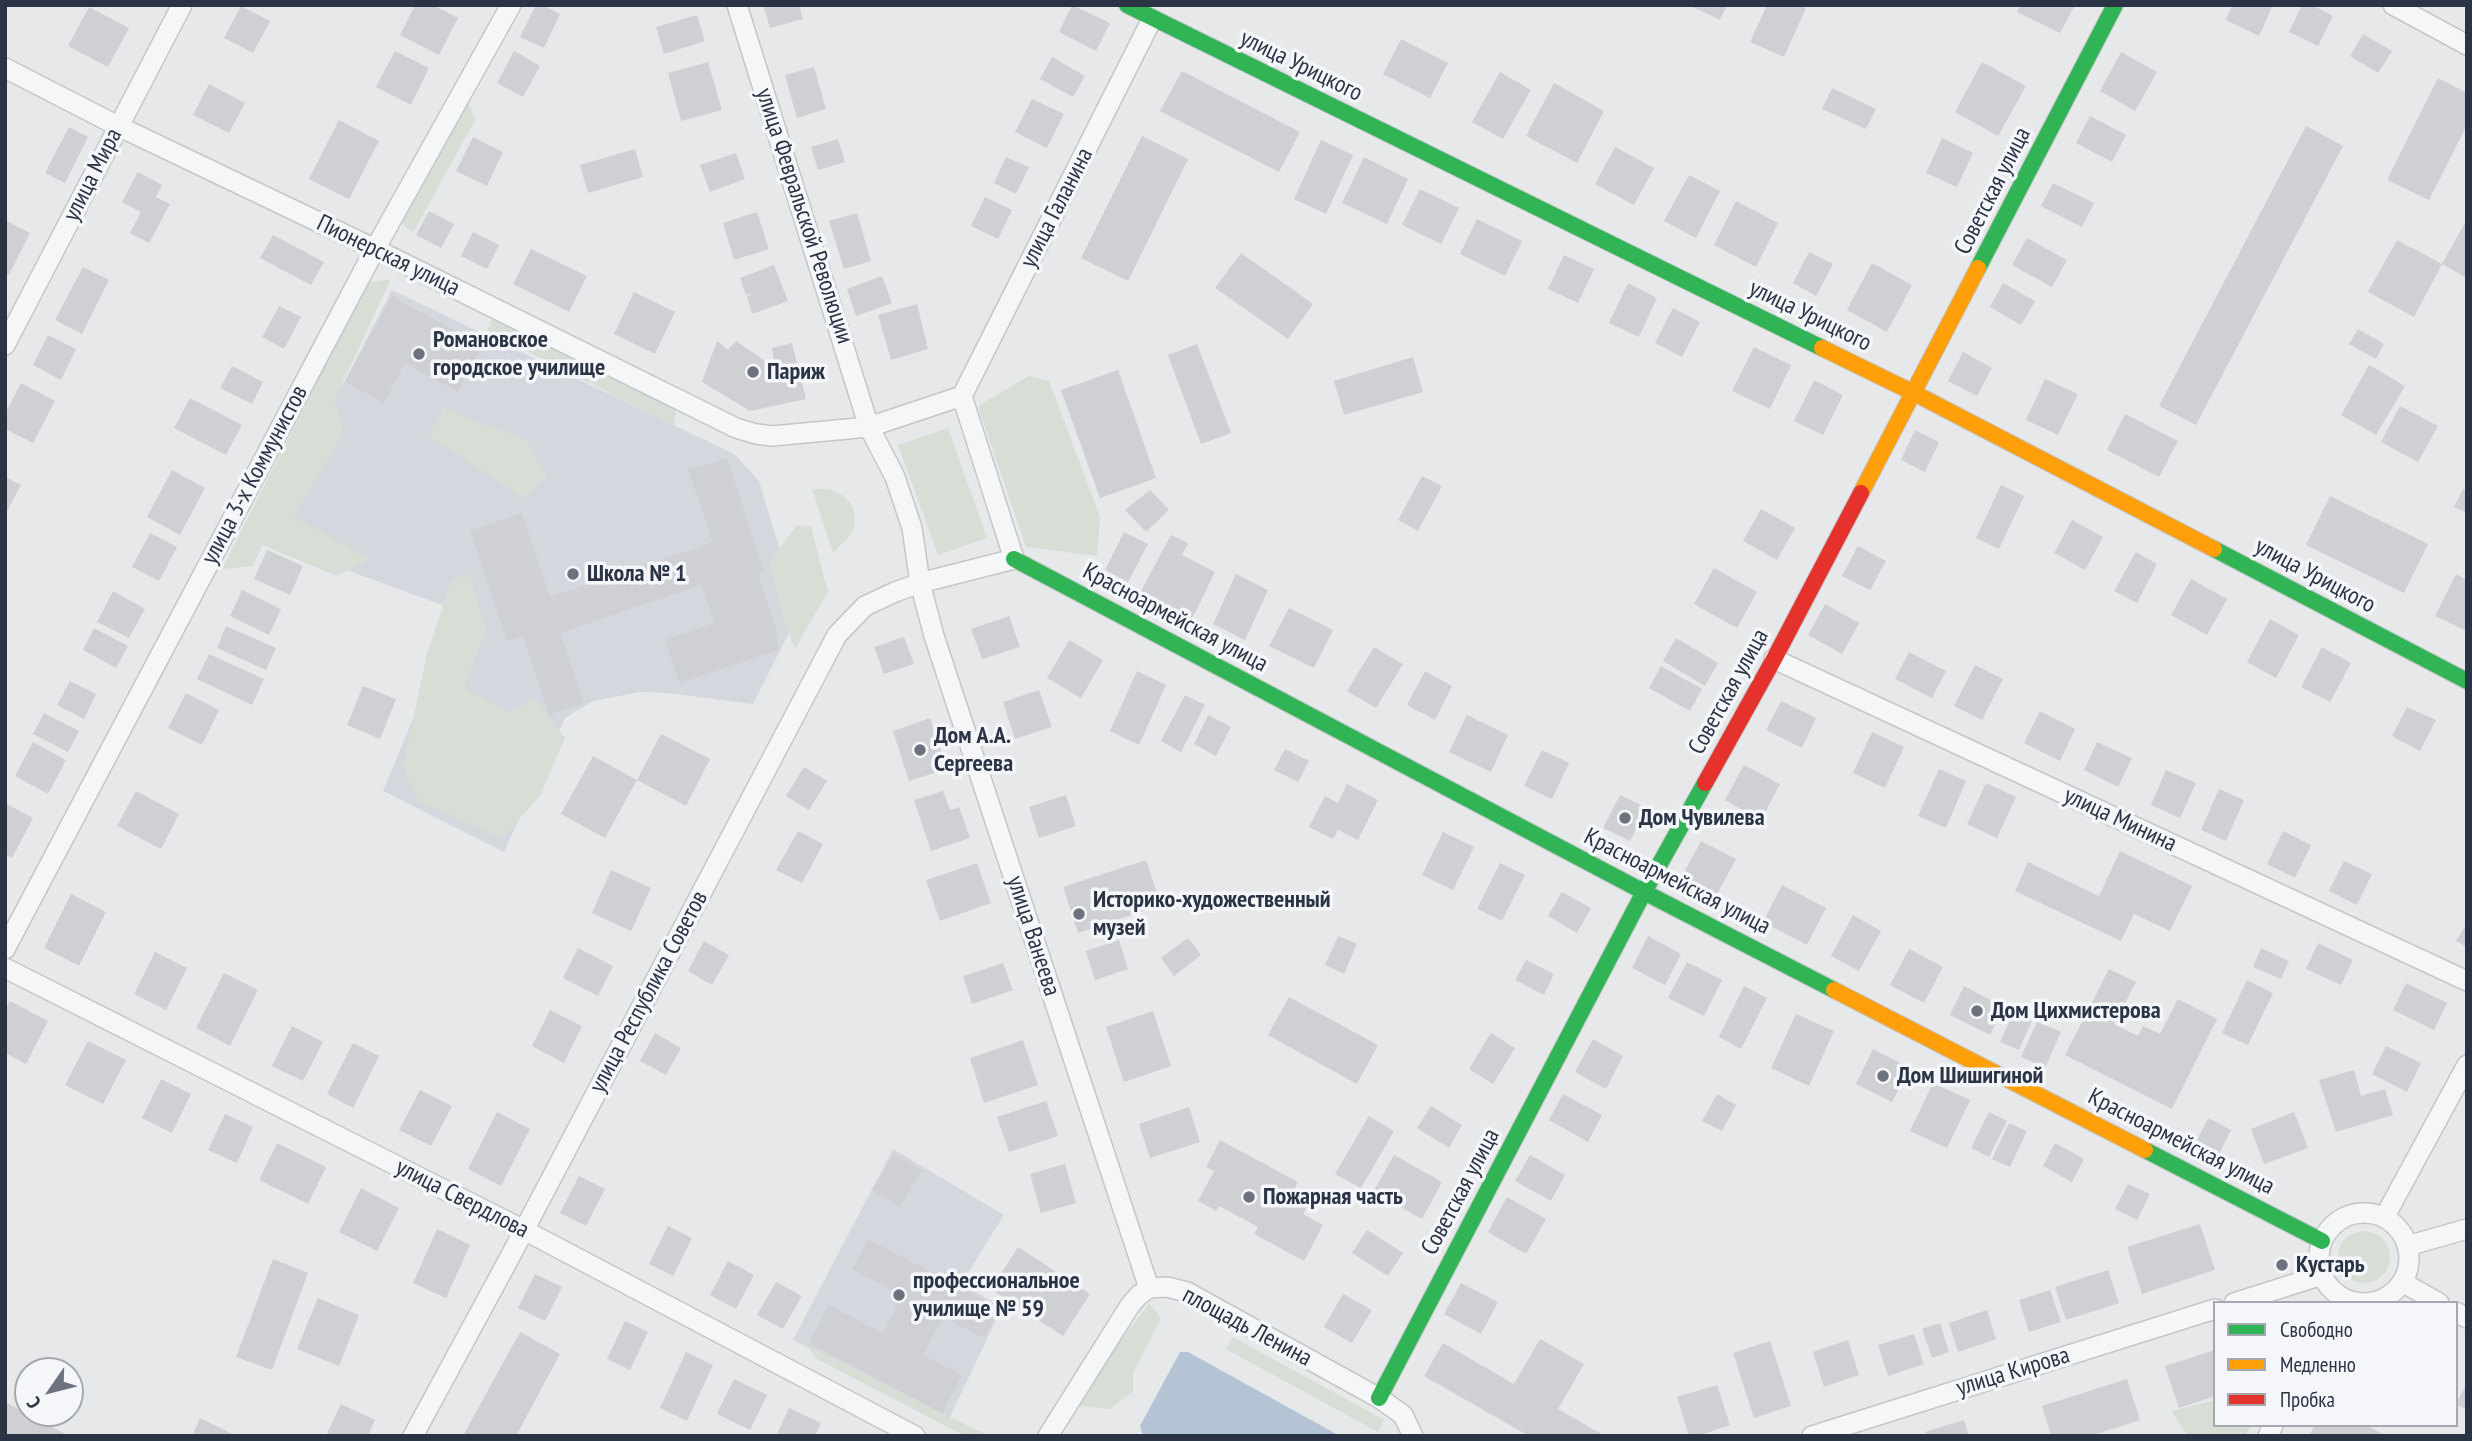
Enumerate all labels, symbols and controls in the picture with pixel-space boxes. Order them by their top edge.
street label: улица Урицкого [1235,24,1367,108]
street label: улица Февральской Революции [749,85,859,347]
street label: Советская улица [1949,123,2037,259]
street label: улица Мира [57,124,129,226]
street label: улица Галанина [1015,143,1099,273]
street label: Пионерская улица [312,209,464,303]
street label: улица Урицкого [1744,274,1876,358]
place label: Романовское городское училище [433,326,605,382]
marker: Романовское городское училище [411,346,427,362]
place label: Париж [767,358,825,386]
marker: Париж [745,364,761,380]
street label: улица 3-х Коммунистов [196,381,314,569]
street label: улица Урицкого [2250,532,2380,620]
street label: Красноармейская улица [1078,557,1272,679]
place label: Школа № 1 [587,560,686,588]
marker: Школа № 1 [565,566,581,582]
street label: Советская улица [1683,624,1775,760]
place label: Дом А.А. Сергеева [934,722,1013,778]
marker: Дом А.А. Сергеева [912,742,928,758]
street label: улица Минина [2059,781,2181,859]
place label: Дом Чувилева [1639,804,1765,832]
marker: Дом Чувилева [1617,810,1633,826]
street label: Красноармейская улица [1579,823,1775,941]
street label: улица Ванеева [1000,872,1066,1000]
street label: улица Республика Советов [584,886,714,1098]
place label: Историко-художественный музей [1093,886,1331,942]
marker: Историко-художественный музей [1071,906,1087,922]
place label: Дом Цихмистерова [1991,997,2161,1025]
marker: Дом Цихмистерова [1969,1003,1985,1019]
place label: Дом Шишигиной [1897,1062,2043,1090]
marker: Дом Шишигиной [1875,1068,1891,1084]
street label: Красноармейская улица [2083,1083,2279,1201]
street label: Советская улица [1416,1124,1506,1260]
street label: улица Свердлова [391,1153,533,1245]
place label: Пожарная часть [1263,1183,1403,1211]
marker: Пожарная часть [1241,1189,1257,1205]
place label: Кустарь [2296,1251,2365,1279]
marker: Кустарь [2274,1257,2290,1273]
place label: профессиональное училище № 59 [913,1267,1080,1323]
street label: площадь Ленина [1177,1281,1317,1373]
marker: профессиональное училище № 59 [891,1287,907,1303]
legend [2213,1301,2458,1427]
text: Свободно [2280,1316,2353,1343]
street label: улица Кирова [1953,1341,2073,1403]
text: Медленно [2280,1351,2356,1378]
north arrow [14,1357,84,1427]
text: Пробка [2280,1386,2335,1413]
text: С [21,1392,46,1413]

